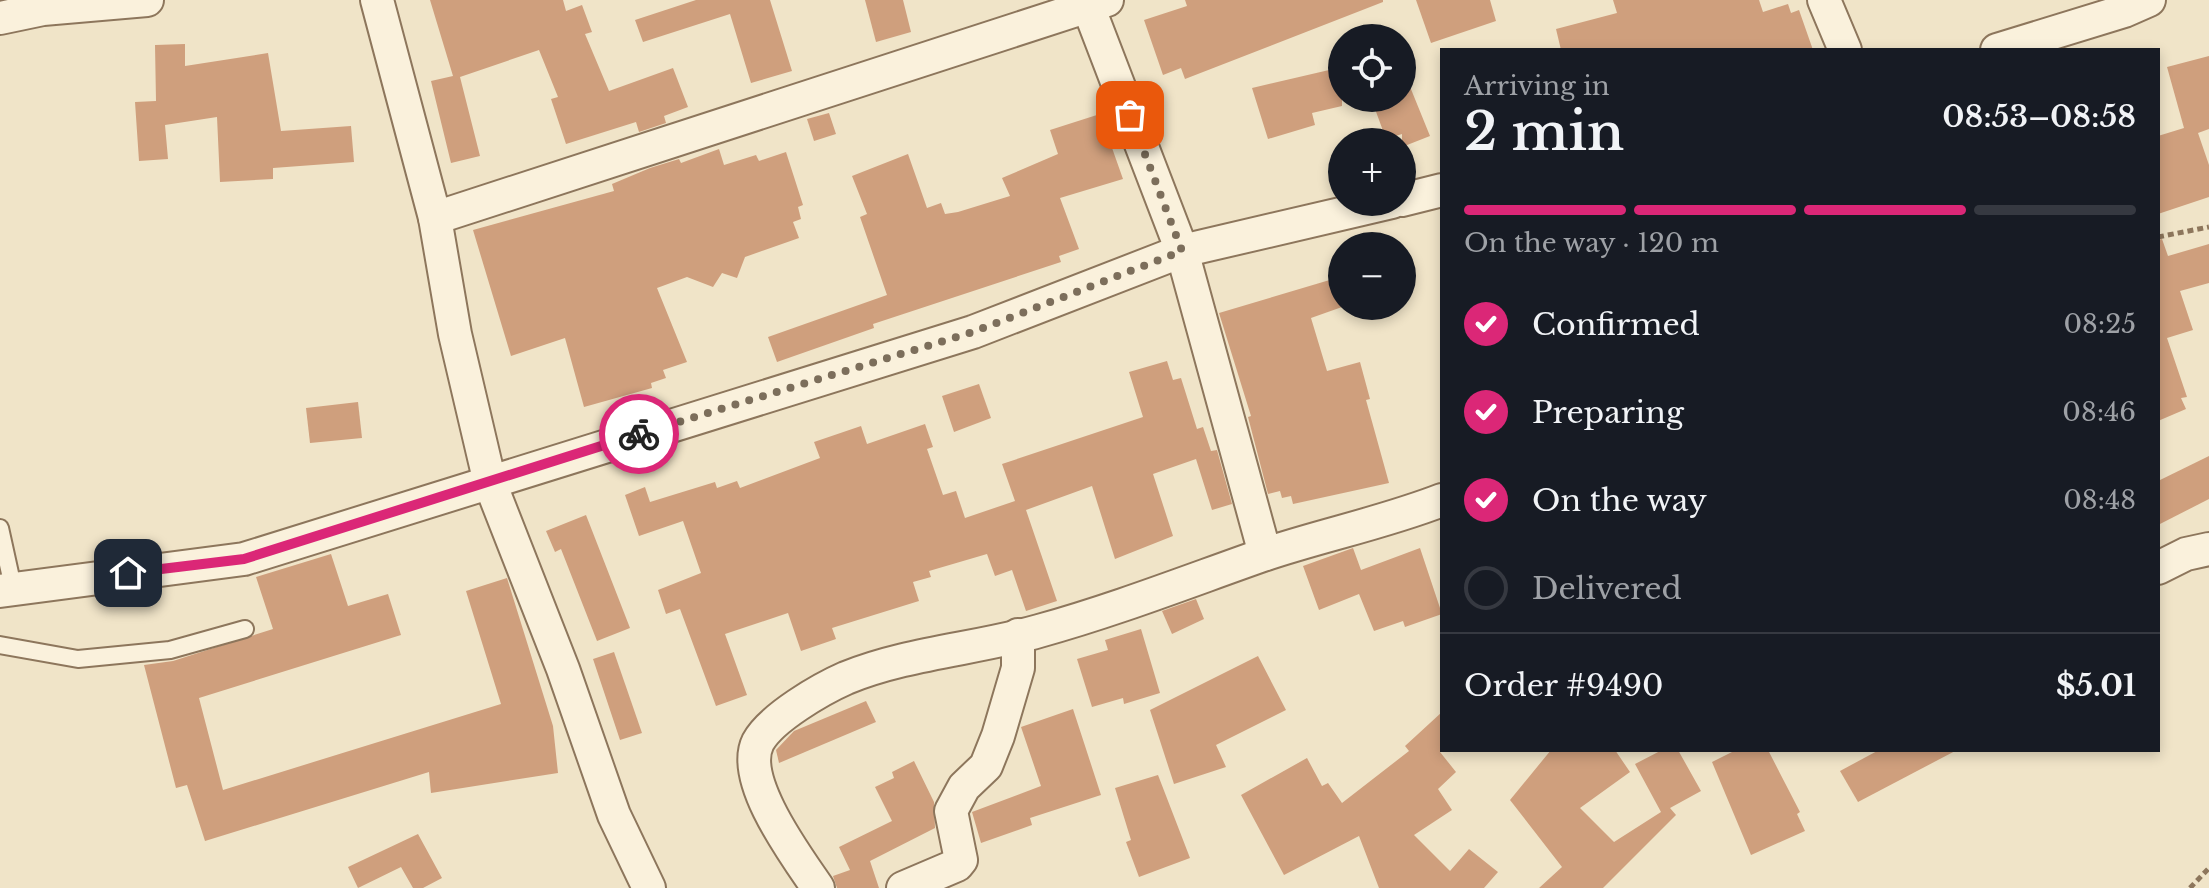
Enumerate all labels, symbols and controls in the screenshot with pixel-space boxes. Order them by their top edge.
map controls [1328,24,1416,320]
button: locate [1328,24,1416,112]
text: Arriving in [1464,70,1610,102]
pin [1096,81,1164,149]
icon: bag [1108,93,1152,137]
text: 08:53–08:58 [1942,98,2136,135]
text: 2 min [1464,100,1624,164]
button: + [1328,128,1416,216]
text: On the way · 120 m [1464,227,1719,259]
button: − [1328,232,1416,320]
icon: check [1464,302,1508,346]
text: Confirmed [1532,306,1700,343]
text: 08:25 [2063,308,2136,340]
icon: check [1464,390,1508,434]
courier [599,394,679,474]
text: Preparing [1532,394,1684,431]
text: 08:46 [2062,396,2136,428]
icon: bike [617,412,661,456]
icon: check [1464,478,1508,522]
text: On the way [1532,482,1707,519]
text: 08:48 [2063,484,2136,516]
pin [94,539,162,607]
icon: home [106,551,150,595]
text: Delivered [1532,570,1682,607]
text: Order #9490 [1464,667,1664,704]
text: $5.01 [2056,667,2136,704]

